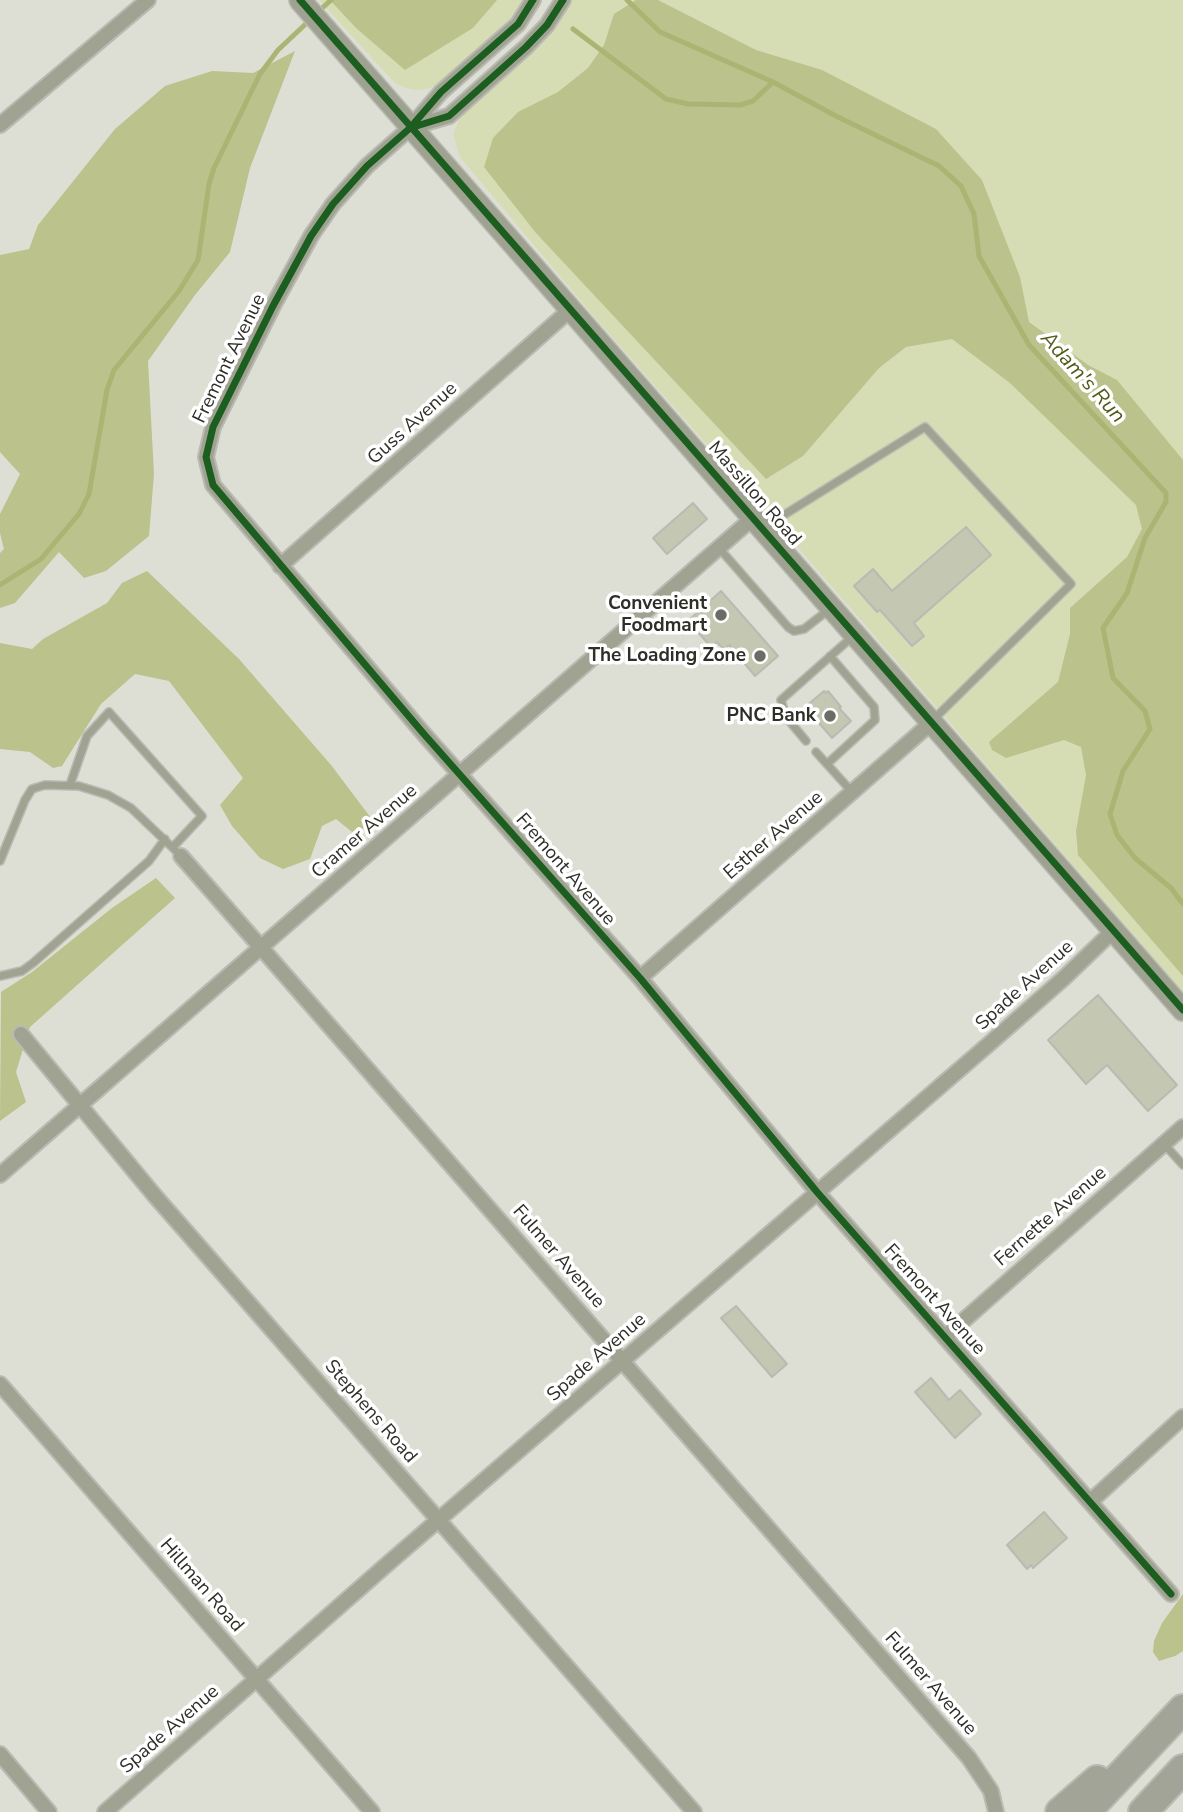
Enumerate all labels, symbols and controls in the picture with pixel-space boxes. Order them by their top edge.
street label: Fremont Avenue [189,291,271,427]
water label: Adam's Run [1034,327,1130,429]
street label: Guss Avenue [364,378,462,470]
street label: Massillon Road [703,437,805,551]
place label: Convenient Foodmart [608,593,707,637]
marker: Convenient Foodmart [713,607,729,623]
place label: The Loading Zone [588,645,746,667]
marker: The Loading Zone [752,648,768,664]
place label: PNC Bank [727,705,816,727]
marker: PNC Bank [822,708,838,724]
street label: Cramer Avenue [308,780,422,884]
street label: Esther Avenue [720,787,828,885]
street label: Fremont Avenue [510,809,620,931]
street label: Spade Avenue [971,936,1079,1036]
street label: Fernette Avenue [991,1162,1111,1272]
street label: Fulmer Avenue [507,1201,609,1313]
street label: Fremont Avenue [878,1240,990,1360]
street label: Spade Avenue [543,1309,651,1407]
street label: Stephens Road [319,1356,421,1468]
street label: Hillman Road [154,1535,248,1637]
street label: Fulmer Avenue [879,1628,981,1740]
street label: Spade Avenue [116,1681,224,1779]

